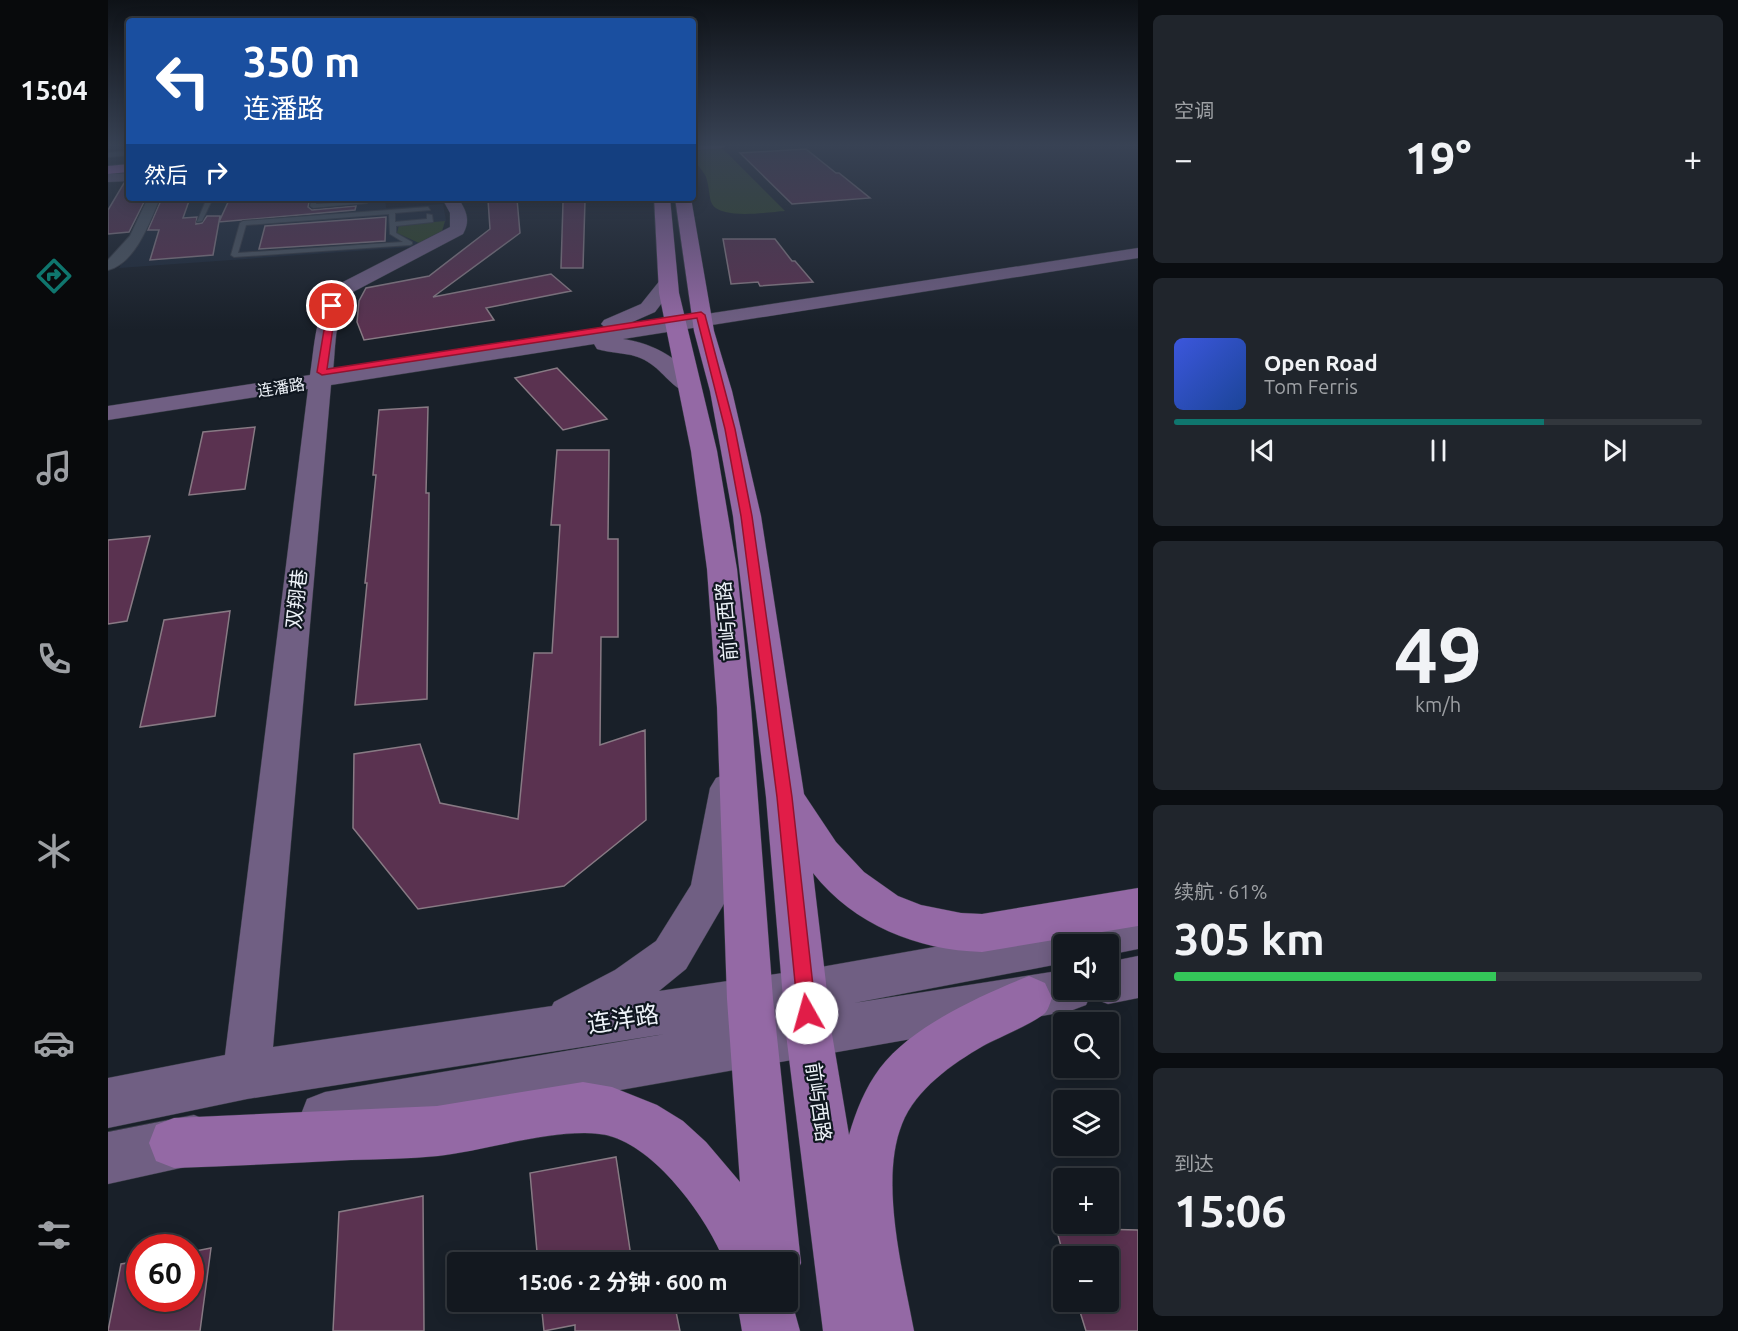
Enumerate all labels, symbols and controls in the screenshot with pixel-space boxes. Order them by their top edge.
text: 350 m [243,38,360,85]
icon: left [144,42,222,120]
text: 15:04 [20,75,88,105]
text: 连潘路 [243,93,324,123]
text: 空调 [1174,99,1214,122]
text: 19° [1405,132,1471,183]
text: − [1174,140,1193,177]
text: + [1683,140,1702,177]
icon: right [200,156,233,189]
text: 然后 [144,162,188,187]
icon: directions [33,255,75,297]
pin [306,280,357,331]
icon: arrive [315,289,348,322]
text: Open Road [1264,350,1378,375]
street label: 连潘路 [256,374,306,400]
text: Tom Ferris [1264,375,1358,398]
icon: previous [1246,434,1279,467]
icon: pause [1422,434,1455,467]
icon: next [1598,434,1631,467]
icon: music [33,447,75,489]
street label: 双翔巷 [281,568,311,630]
street label: 前屿西路 [711,580,741,662]
text: 49 [1394,610,1482,698]
icon: phone [33,638,75,680]
text: km/h [1415,693,1461,716]
icon: climate [33,830,75,872]
text: 续航 · 61% [1174,880,1267,903]
text: 305 km [1174,913,1325,964]
map controls [1053,934,1119,1312]
button: sound [1053,934,1119,1000]
position arrow [775,981,839,1045]
street label: 连洋路 [585,1000,661,1038]
button: search [1053,1012,1119,1078]
icon: car [33,1022,75,1064]
street label: 前屿西路 [802,1061,836,1143]
button: layers [1053,1090,1119,1156]
text: 到达 [1174,1152,1214,1175]
button: + [1053,1168,1119,1234]
text: 15:06 [1174,1185,1287,1236]
icon: filters [33,1214,75,1256]
speed limit sign: 60 [126,1234,204,1312]
button: − [1053,1246,1119,1312]
text: 15:06 · 2 分钟 · 600 m [518,1269,727,1294]

